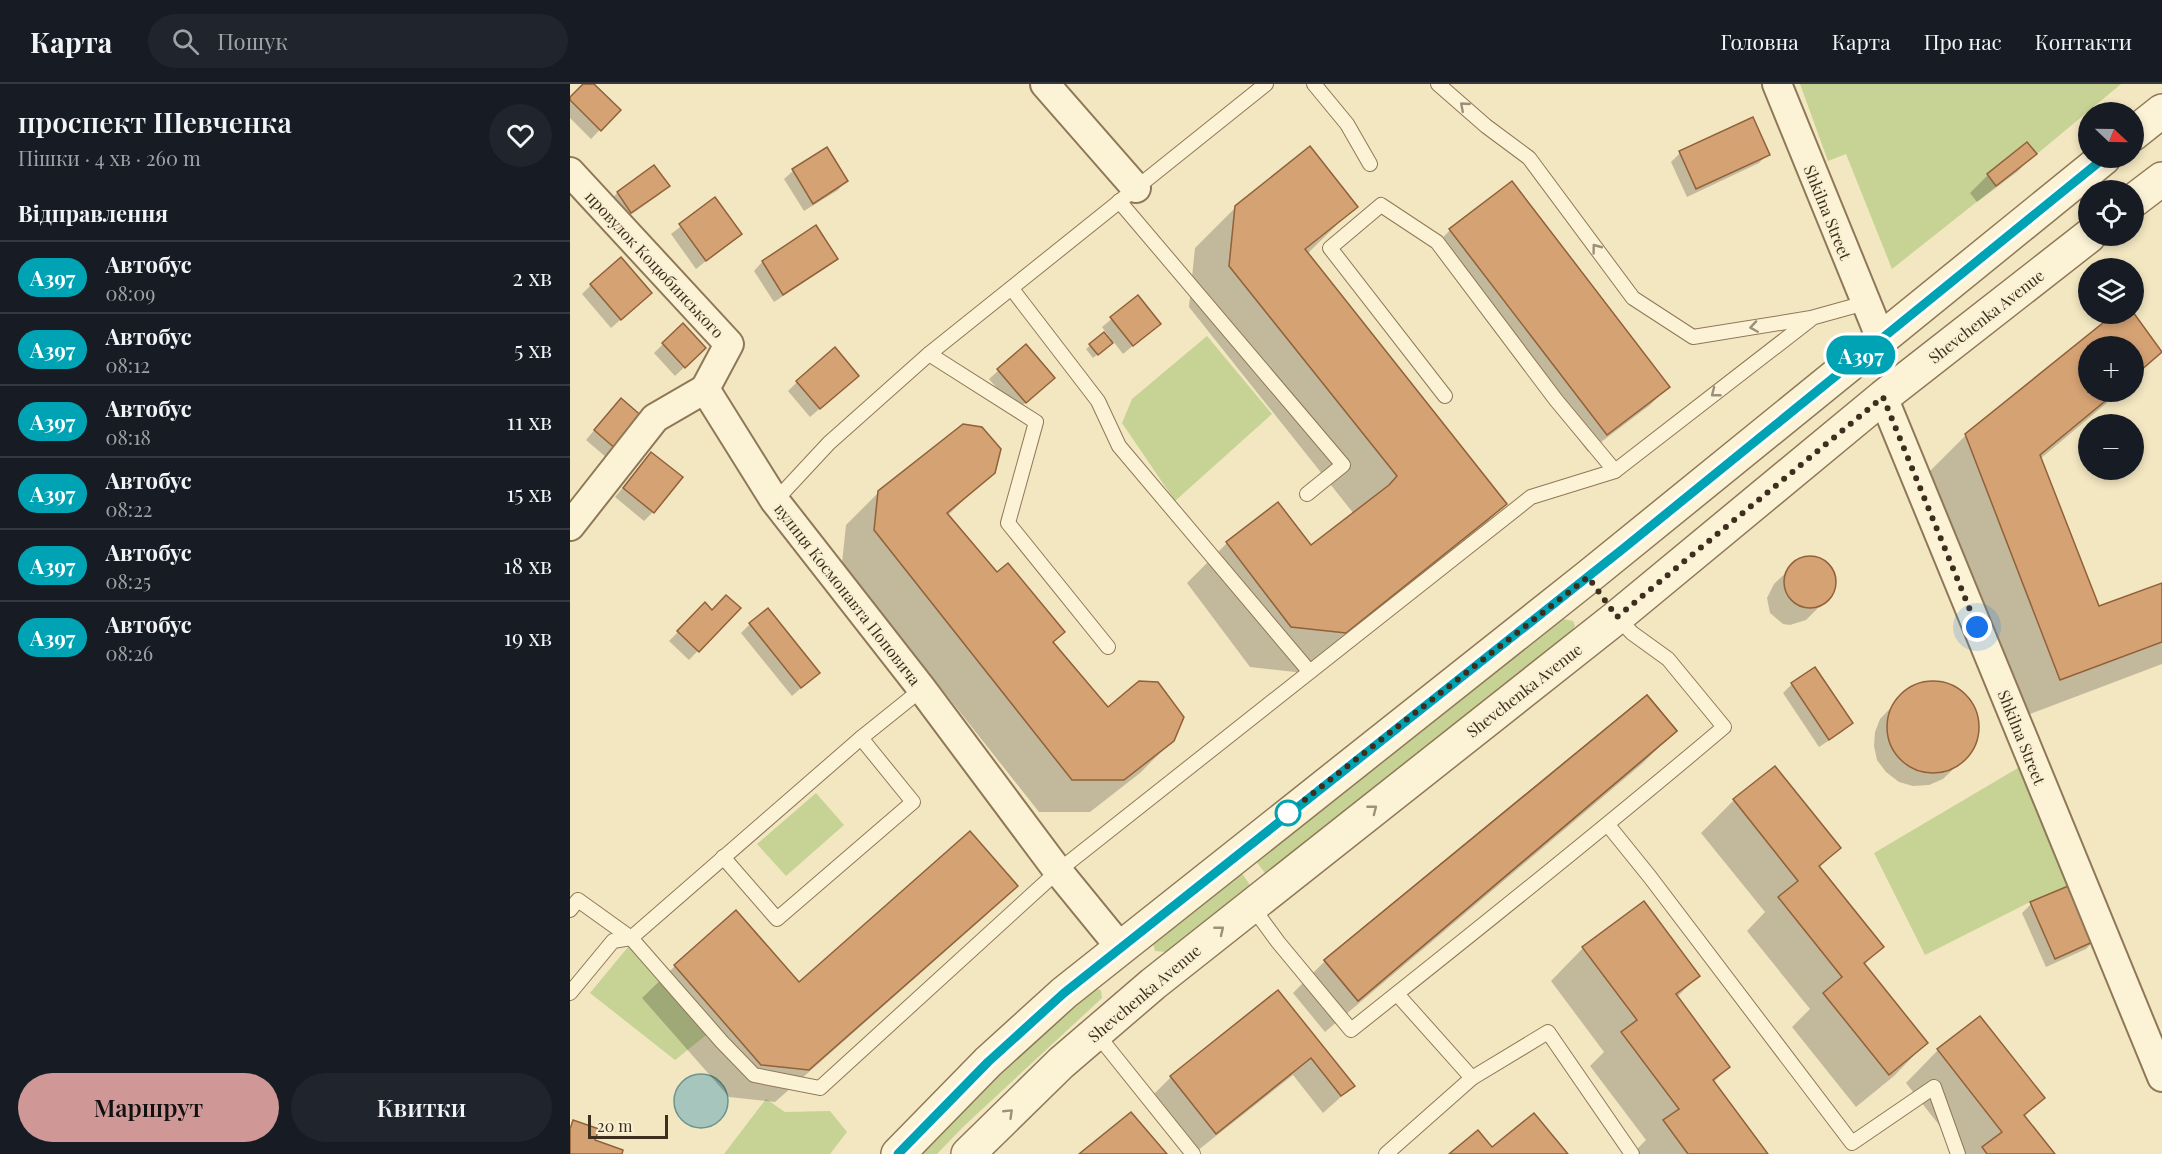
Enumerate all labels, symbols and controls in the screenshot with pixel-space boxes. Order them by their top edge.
search box [148,14,568,68]
text: Карта [30,23,112,60]
icon: search [169,25,202,58]
text: Пошук [217,26,288,56]
text: Головна [1720,27,1799,55]
text: Карта [1832,27,1891,55]
text: Про нас [1924,27,2002,55]
text: Контакти [2035,27,2132,55]
one-way arrow [1460,102,1471,113]
north arrow [2078,102,2144,168]
map controls [2078,102,2144,480]
text: проспект Шевченка [18,103,292,140]
button: heart [489,104,552,167]
text: Пішки · 4 хв · 260 m [18,144,201,171]
street label: Shkilna Street [1799,162,1857,263]
button: locate [2078,180,2144,246]
street label: провулок Коцюбинського [581,186,729,342]
text: Відправлення [18,198,168,228]
one-way arrow [1592,243,1603,254]
text: Автобус [105,249,192,279]
button: layers [2078,258,2144,324]
text: 2 хв [513,262,552,292]
text: А397 [30,263,75,291]
street label: Shevchenka Avenue [1924,264,2048,368]
text: 08:09 [105,279,155,306]
text: Автобус [105,321,192,351]
one-way arrow [1749,321,1758,333]
text: 5 хв [514,334,552,364]
text: А397 [30,335,75,363]
line badge: А397 [1819,336,1903,374]
button: + [2078,336,2144,402]
text: А397 [1838,341,1884,369]
text: 08:12 [105,351,150,378]
one-way arrow [1711,386,1722,397]
text: Автобус [105,393,192,423]
text: 11 хв [507,406,552,436]
text: А397 [30,407,75,435]
button: − [2078,414,2144,480]
text: 08:18 [105,423,151,450]
text: Автобус [105,465,192,495]
text: 15 хв [506,478,552,508]
text: А397 [30,479,75,507]
text: 08:22 [105,495,152,522]
street label: вулиця Космонавта Поповича [770,499,926,689]
text: Автобус [105,537,192,567]
text: 18 хв [504,550,552,580]
text: А397 [30,551,75,579]
text: 08:25 [105,567,151,594]
text: Автобус [105,609,192,639]
your location [1962,612,1992,642]
text: 19 хв [504,622,552,652]
text: А397 [30,623,75,651]
street label: Shevchenka Avenue [1462,638,1586,742]
text: 08:26 [105,639,153,666]
street label: Shkilna Street [1993,687,2051,788]
unlabelled marker [1275,800,1301,826]
one-way arrow [1366,806,1377,817]
one-way arrow [1213,927,1224,938]
street label: Shevchenka Avenue [1083,940,1205,1046]
button: Маршрут [18,1073,279,1142]
button: Квитки [291,1073,552,1142]
one-way arrow [1002,1109,1013,1120]
scale bar [588,1112,668,1140]
text: 20 m [597,1115,632,1136]

